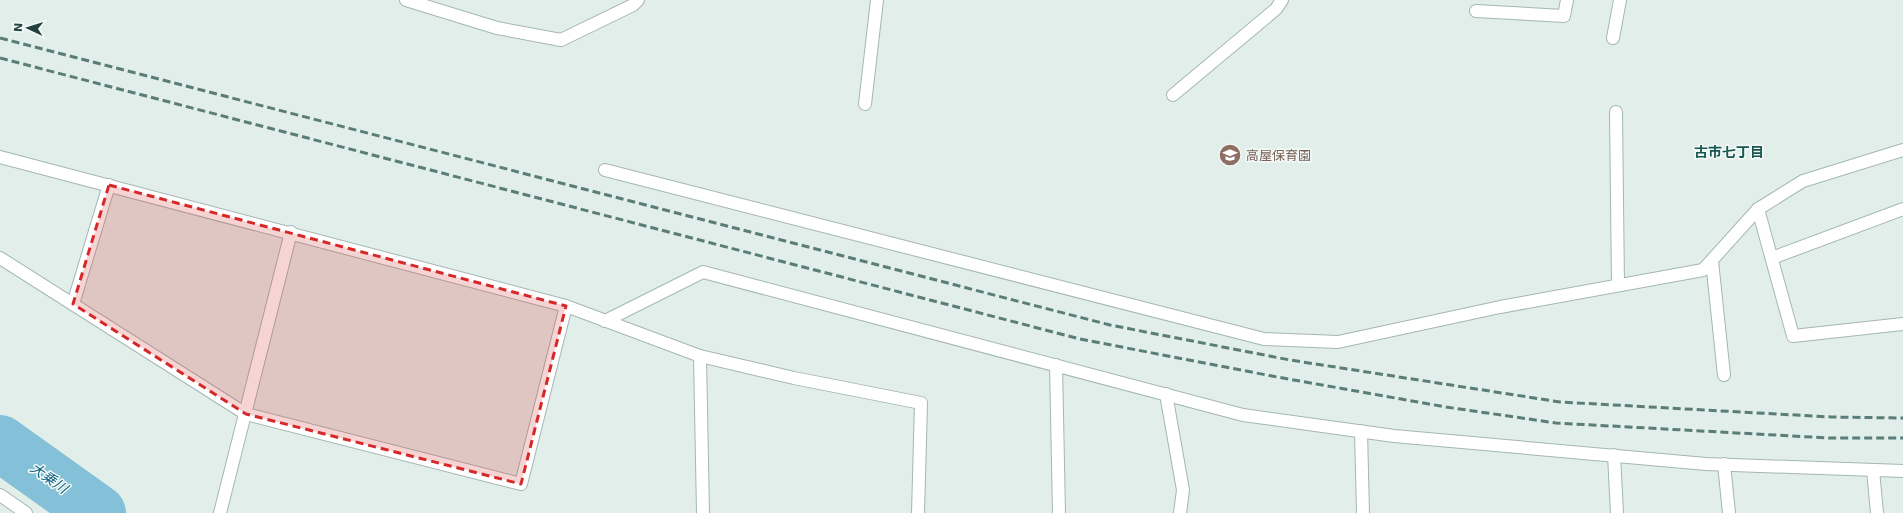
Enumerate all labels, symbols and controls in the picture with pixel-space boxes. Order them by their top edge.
north arrow [8,8,48,48]
text: N [12,22,25,32]
school or university icon: 高屋保育園 [1217,142,1243,168]
district label: 古市七丁目 [1694,144,1764,160]
place label: 高屋保育園 [1246,148,1311,163]
water label: 大乗川 [27,459,72,498]

